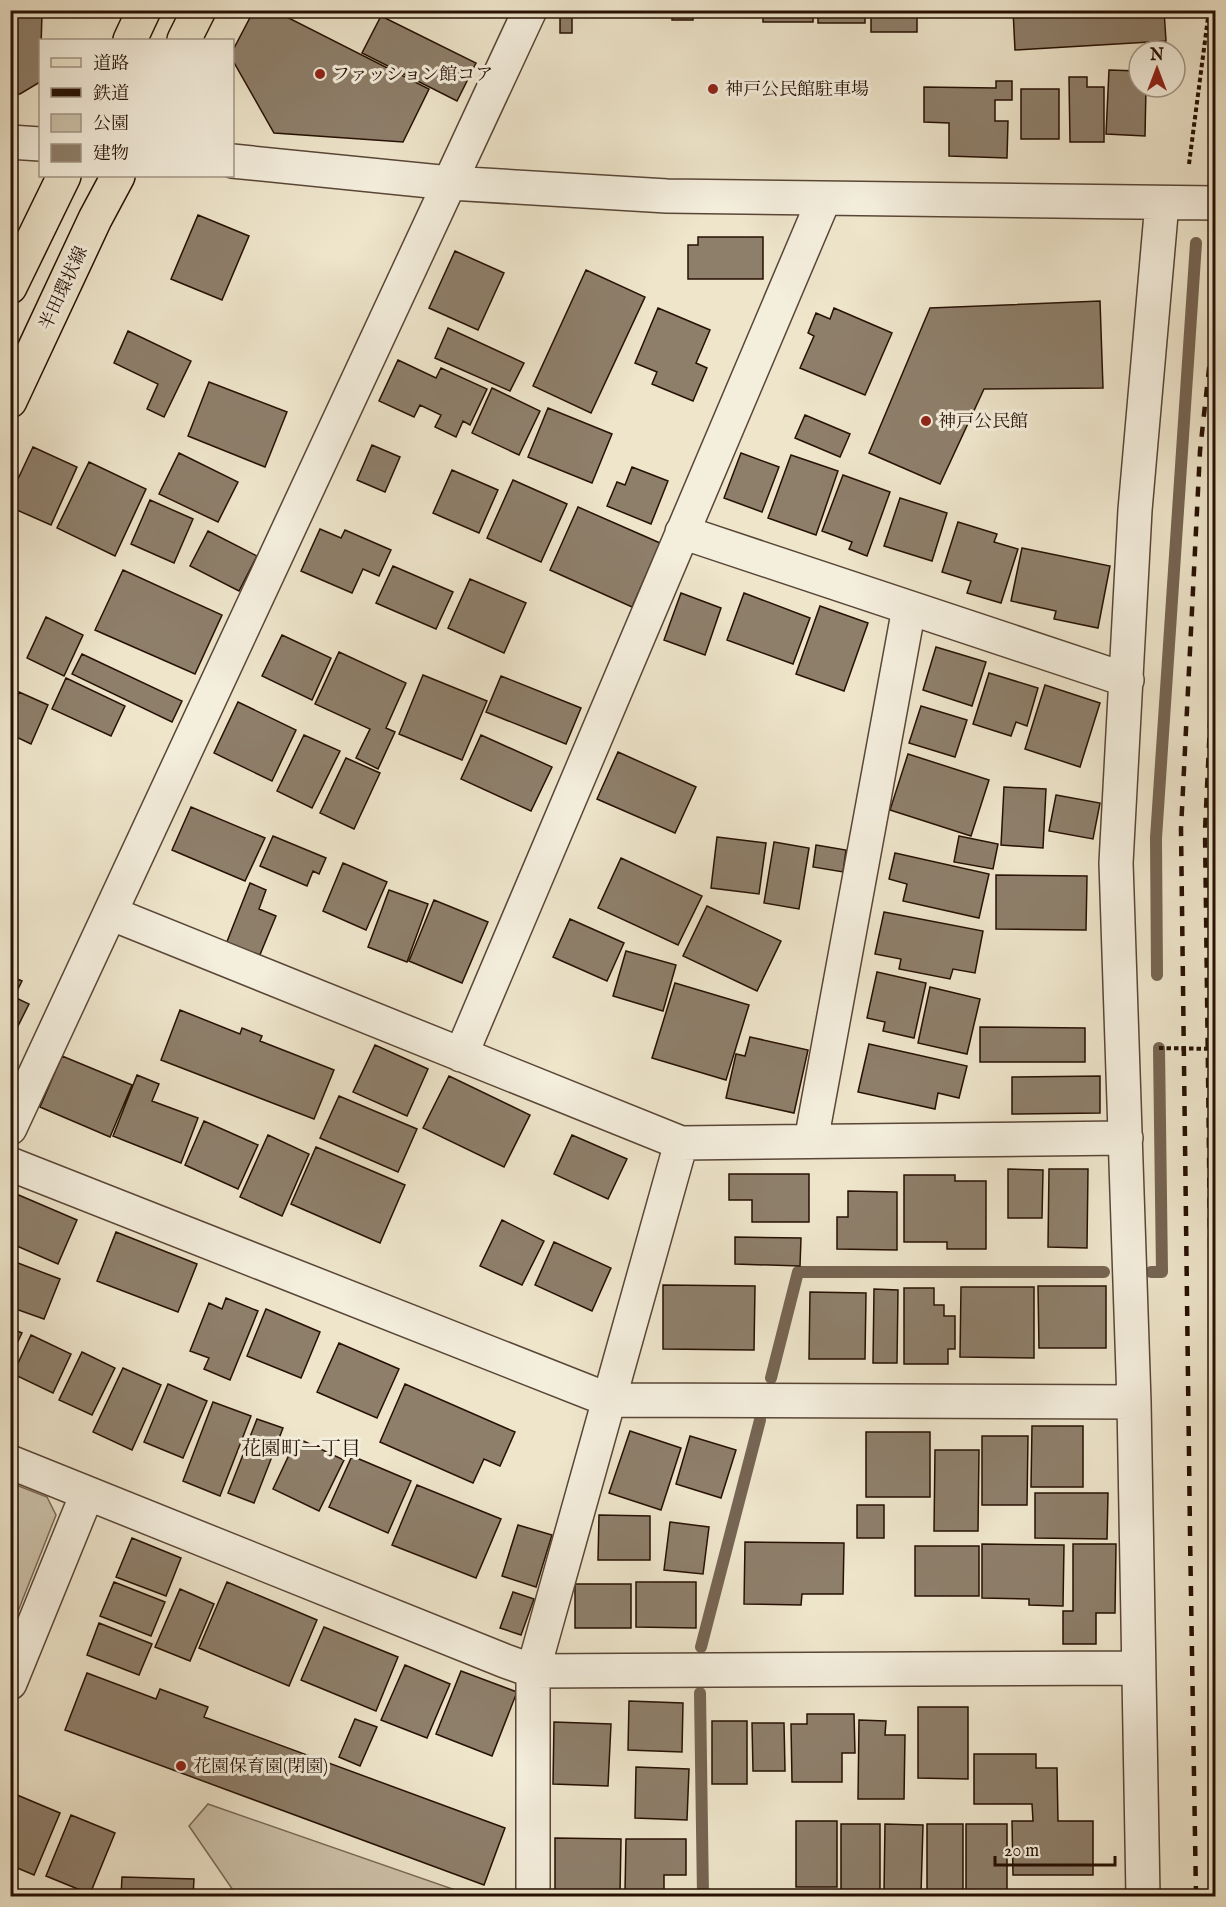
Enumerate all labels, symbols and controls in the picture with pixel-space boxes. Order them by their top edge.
legend [39,39,234,177]
north arrow [1127,39,1187,99]
text: N [1149,46,1164,66]
text: 道路 [93,53,129,76]
place label: ファッション館コア [332,64,493,87]
marker: ファッション館コア [313,67,327,81]
place label: 神戸公民館駐車場 [725,79,869,102]
marker: 神戸公民館駐車場 [706,82,720,96]
text: 鉄道 [93,83,129,106]
text: 公園 [93,113,129,136]
text: 建物 [93,143,129,166]
street label: 半田環状線 [35,243,94,334]
place label: 神戸公民館 [938,411,1028,434]
marker: 神戸公民館 [919,414,933,428]
district label: 花園町一丁目 [241,1437,361,1462]
place label: 花園保育園(閉園) [193,1756,328,1779]
marker: 花園保育園(閉園) [174,1759,188,1773]
scale bar [995,1829,1115,1867]
text: 20 m [1004,1840,1039,1863]

